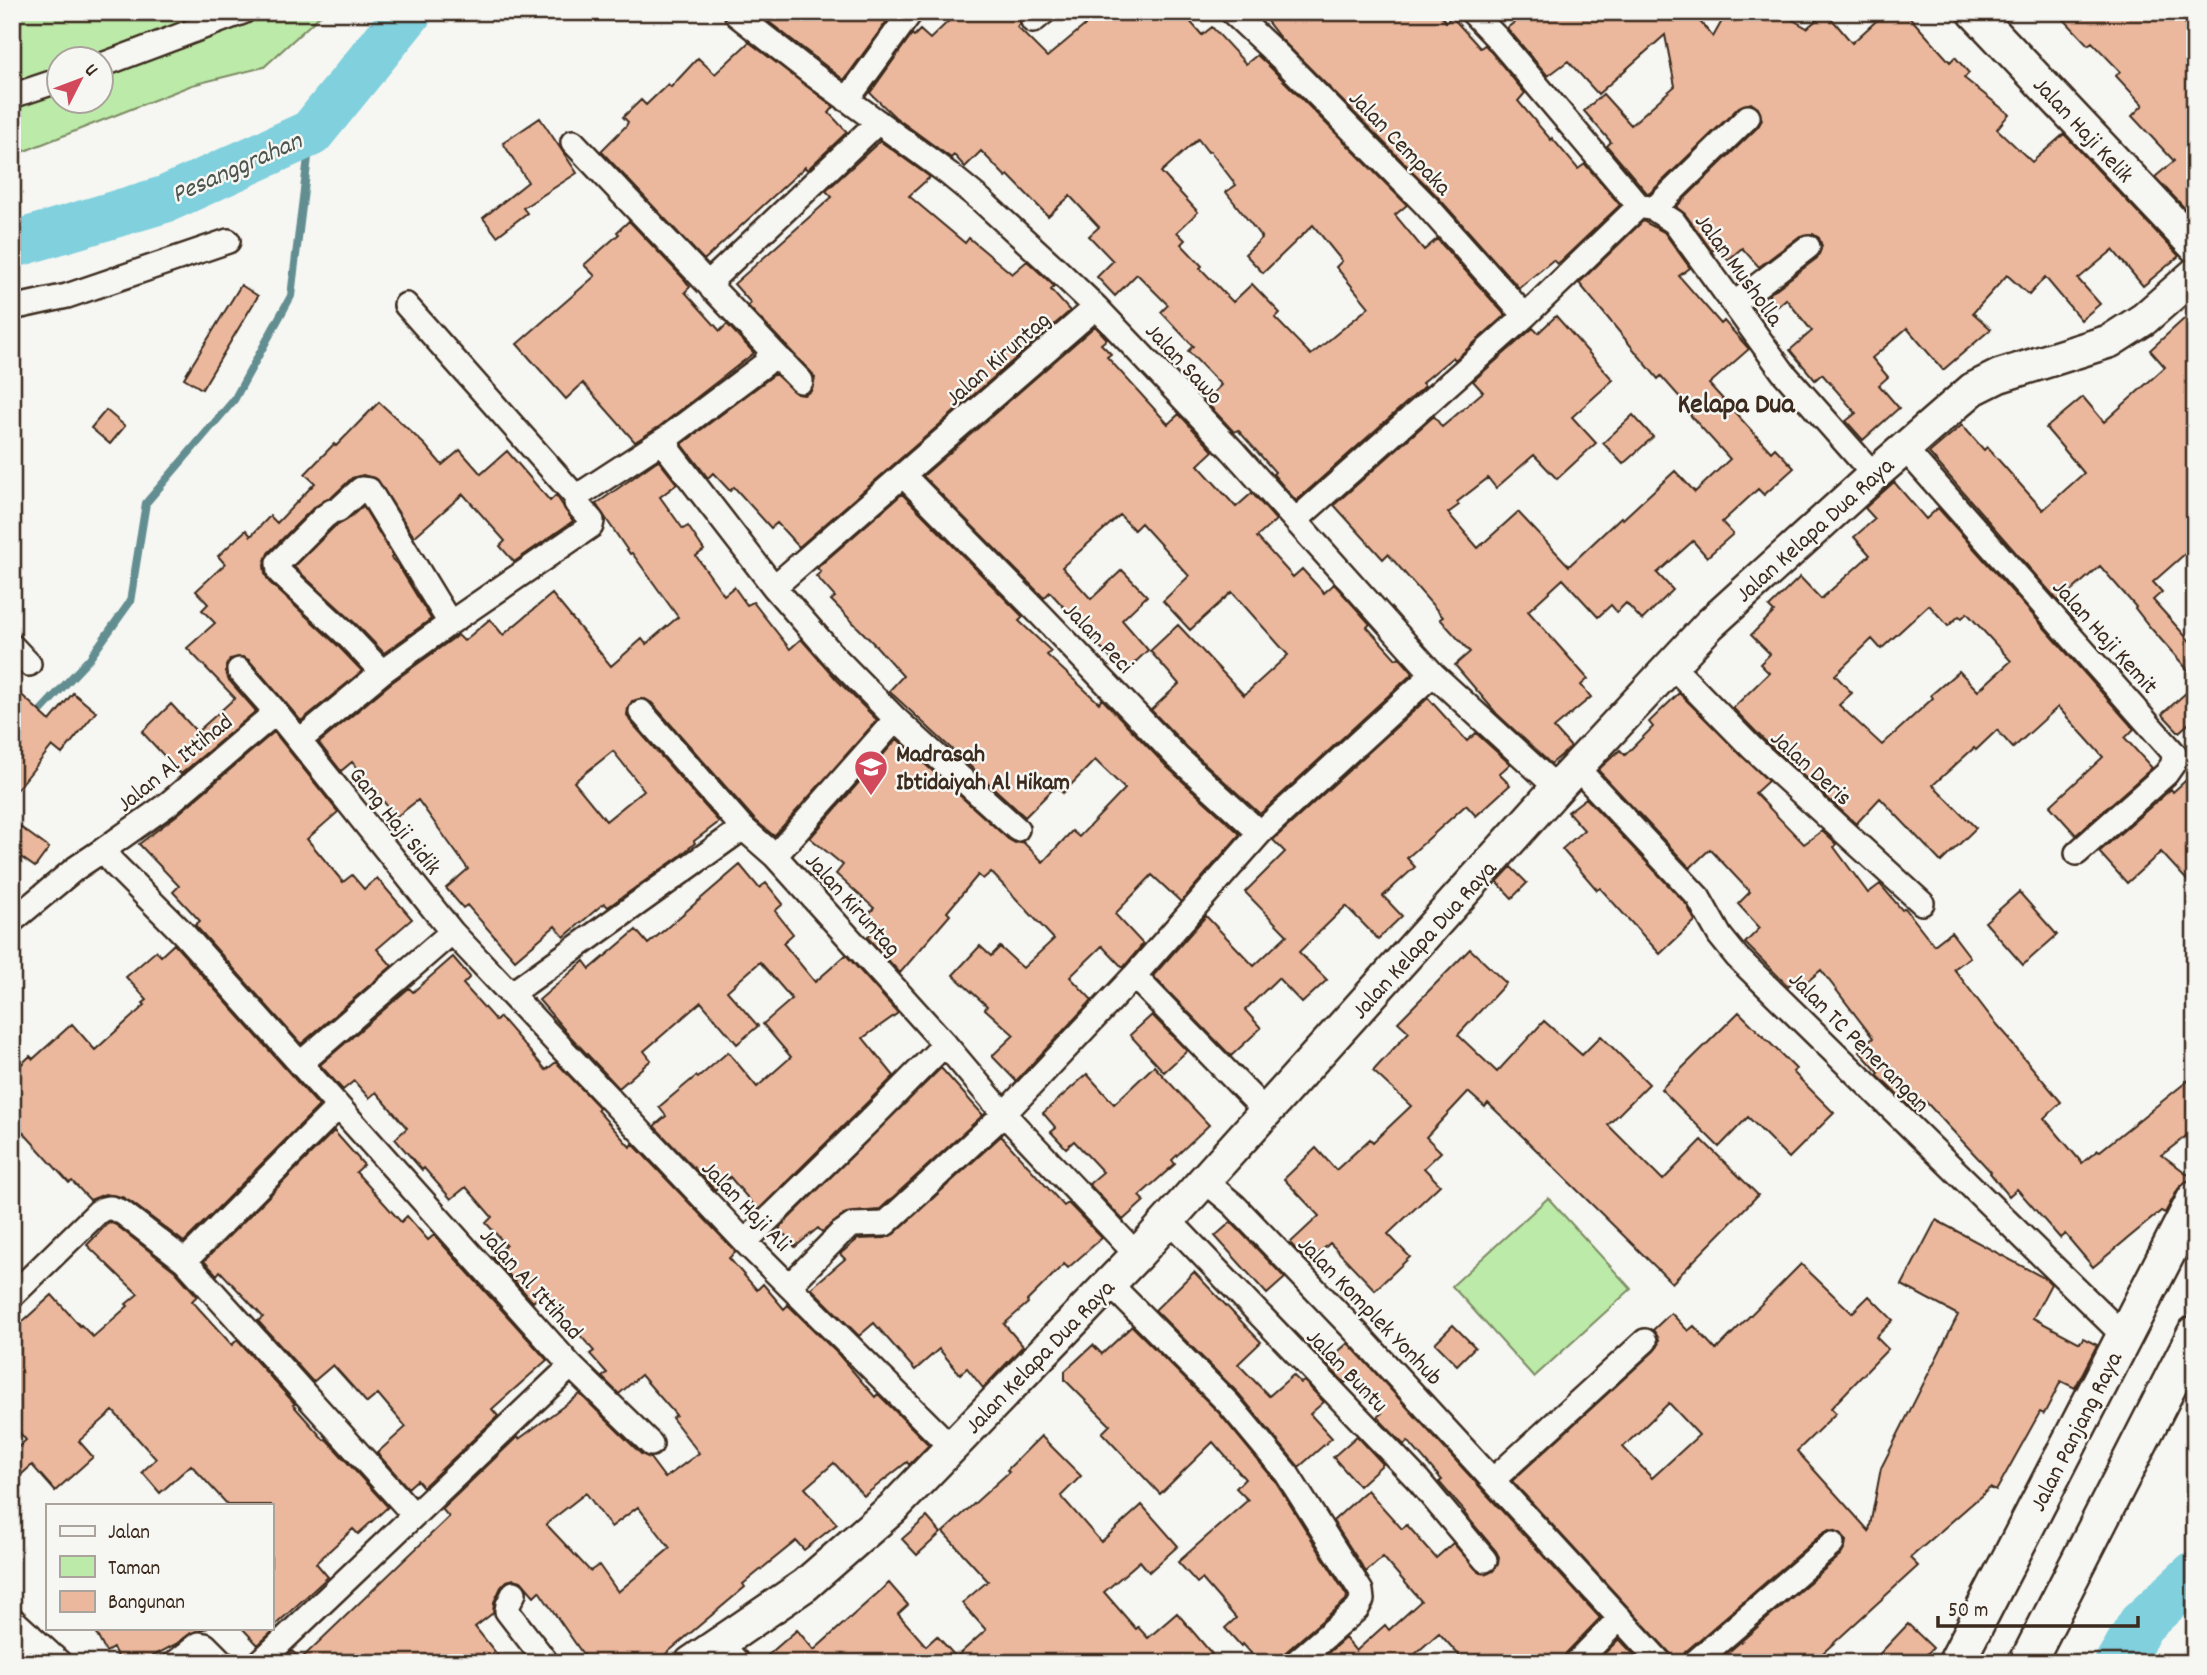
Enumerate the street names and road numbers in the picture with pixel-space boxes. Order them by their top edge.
street label: Jalan Haji Kelik [2023,70,2140,192]
street label: Jalan Cempaka [1339,83,1459,205]
street label: Jalan Musholla [1685,207,1791,335]
street label: Jalan Kiruntag [939,305,1059,416]
street label: Jalan Sawo [1136,316,1230,414]
street label: Jalan Kelapa Dua Raya [1729,450,1903,612]
street label: Jalan Haji Kemit [2043,573,2165,703]
street label: Jalan Peci [1054,595,1140,683]
street label: Jalan Al Ittihad [110,707,241,822]
street label: Jalan Deris [1762,723,1858,815]
street label: Gang Haji Sidik [339,760,448,883]
street label: Jalan Kiruntag [796,846,908,966]
street label: Jalan Kelapa Dua Raya [1345,854,1506,1028]
street label: Jalan TC Penerangan [1779,965,1936,1122]
street label: Jalan Haji Ali [692,1153,798,1261]
street label: Jalan Al Ittihad [470,1221,590,1349]
street label: Jalan Komplek Yonhub [1288,1230,1449,1395]
street label: Jalan Kelapa Dua Raya [958,1273,1125,1443]
street label: Jalan Buntu [1297,1322,1395,1422]
street label: Jalan Panjang Raya [2023,1346,2133,1518]

